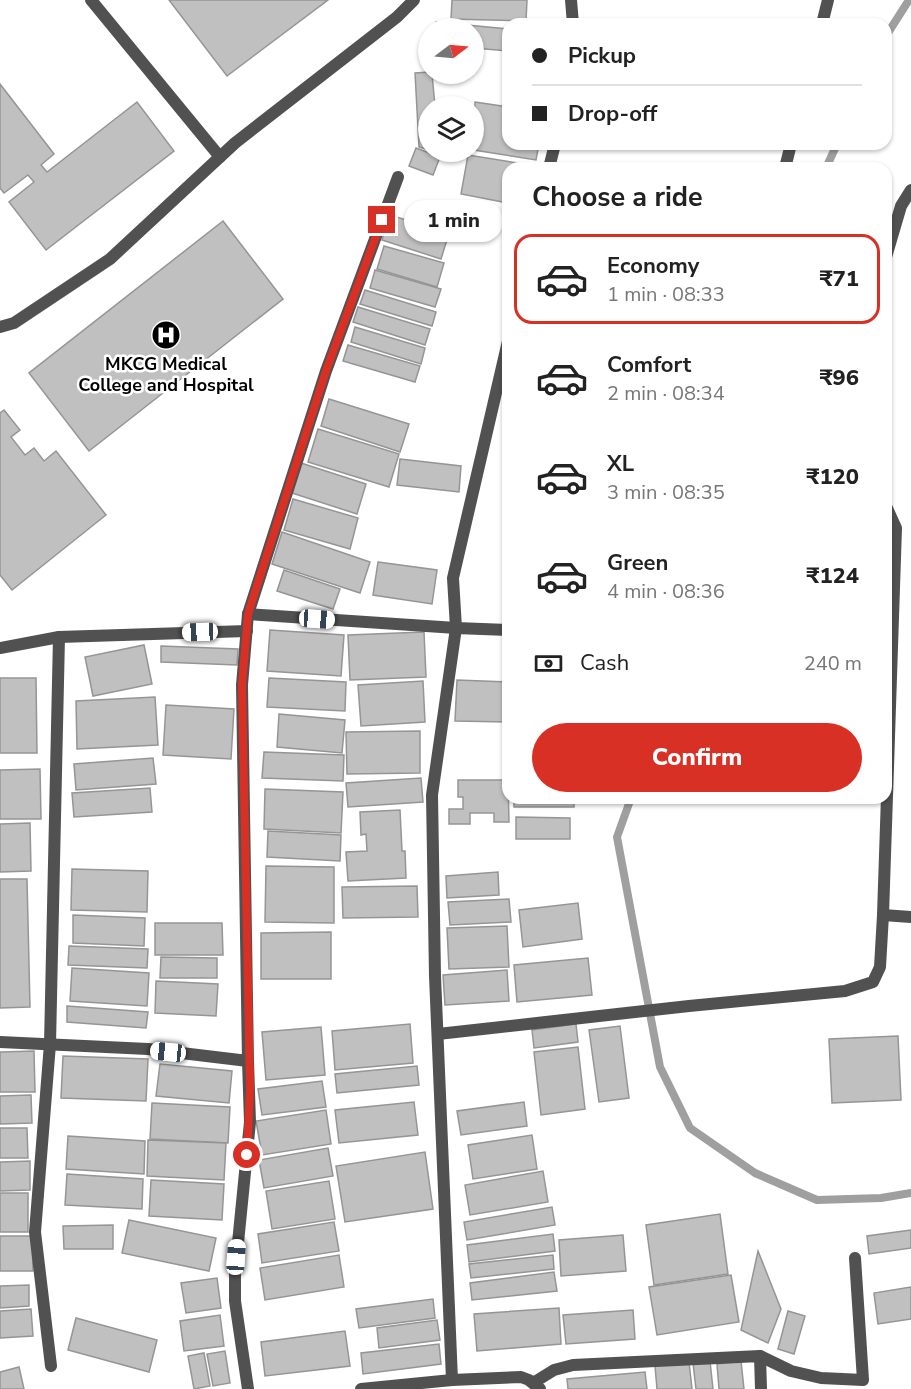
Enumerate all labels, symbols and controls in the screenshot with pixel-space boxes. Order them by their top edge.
north arrow [418,18,484,84]
map controls [418,18,484,162]
text: Pickup [568,41,636,71]
button: layers [418,96,484,162]
text: Drop-off [568,99,657,129]
text: Choose a ride [532,179,703,216]
callout: 1 min [403,199,502,241]
route end [368,206,395,233]
text: 1 min [427,207,480,234]
text: Economy [607,251,699,281]
icon: car [535,252,589,306]
text: ₹71 [819,264,859,294]
text: 1 min · 08:33 [607,281,725,308]
hospital icon: MKCG Medical College and Hospital [150,319,182,351]
text: Comfort [607,350,691,380]
icon: car [535,351,589,405]
place label: MKCG Medical College and Hospital [78,352,254,397]
text: ₹96 [819,363,859,393]
text: 2 min · 08:34 [607,380,725,407]
text: XL [607,449,634,479]
icon: car [535,450,589,504]
text: ₹120 [806,462,859,492]
text: 3 min · 08:35 [607,479,725,506]
text: Green [607,548,668,578]
icon: car [535,549,589,603]
text: ₹124 [806,561,859,591]
text: 4 min · 08:36 [607,578,725,605]
car [298,609,336,629]
car [182,622,218,642]
icon: cash [532,647,565,680]
text: Cash [580,648,629,678]
text: 240 m [804,650,862,677]
button: Confirm [532,723,862,792]
car [149,1041,187,1063]
route start [233,1141,260,1168]
car [226,1238,246,1276]

